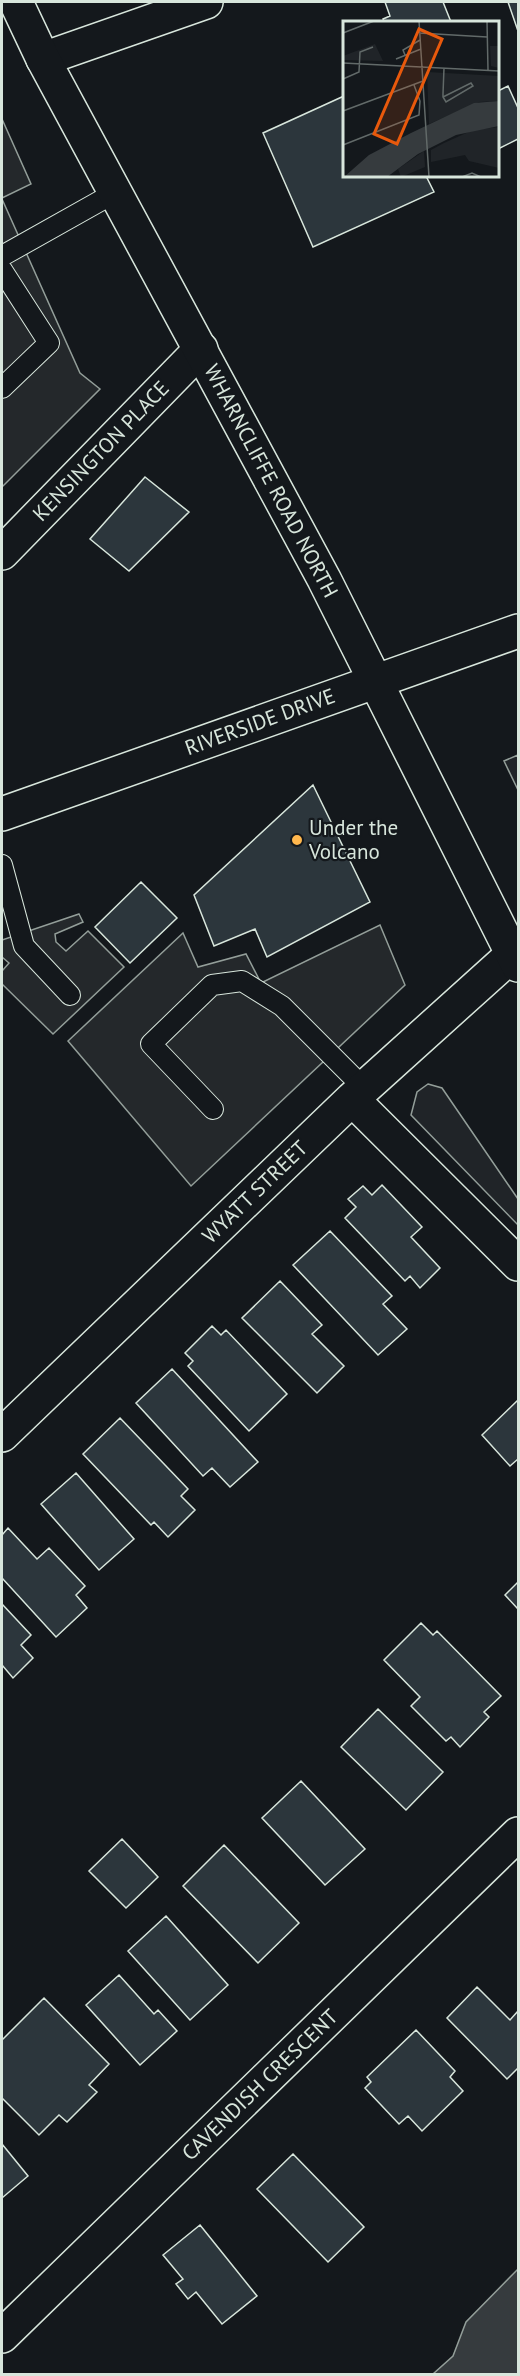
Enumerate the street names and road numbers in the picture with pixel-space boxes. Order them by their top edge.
street label: WHARNCLIFFE ROAD NORTH [198,359,345,602]
street label: KENSINGTON PLACE [27,375,175,527]
street label: RIVERSIDE DRIVE [181,682,339,761]
street label: WYATT STREET [196,1134,313,1249]
street label: CAVENDISH CRESCENT [176,2003,344,2166]

